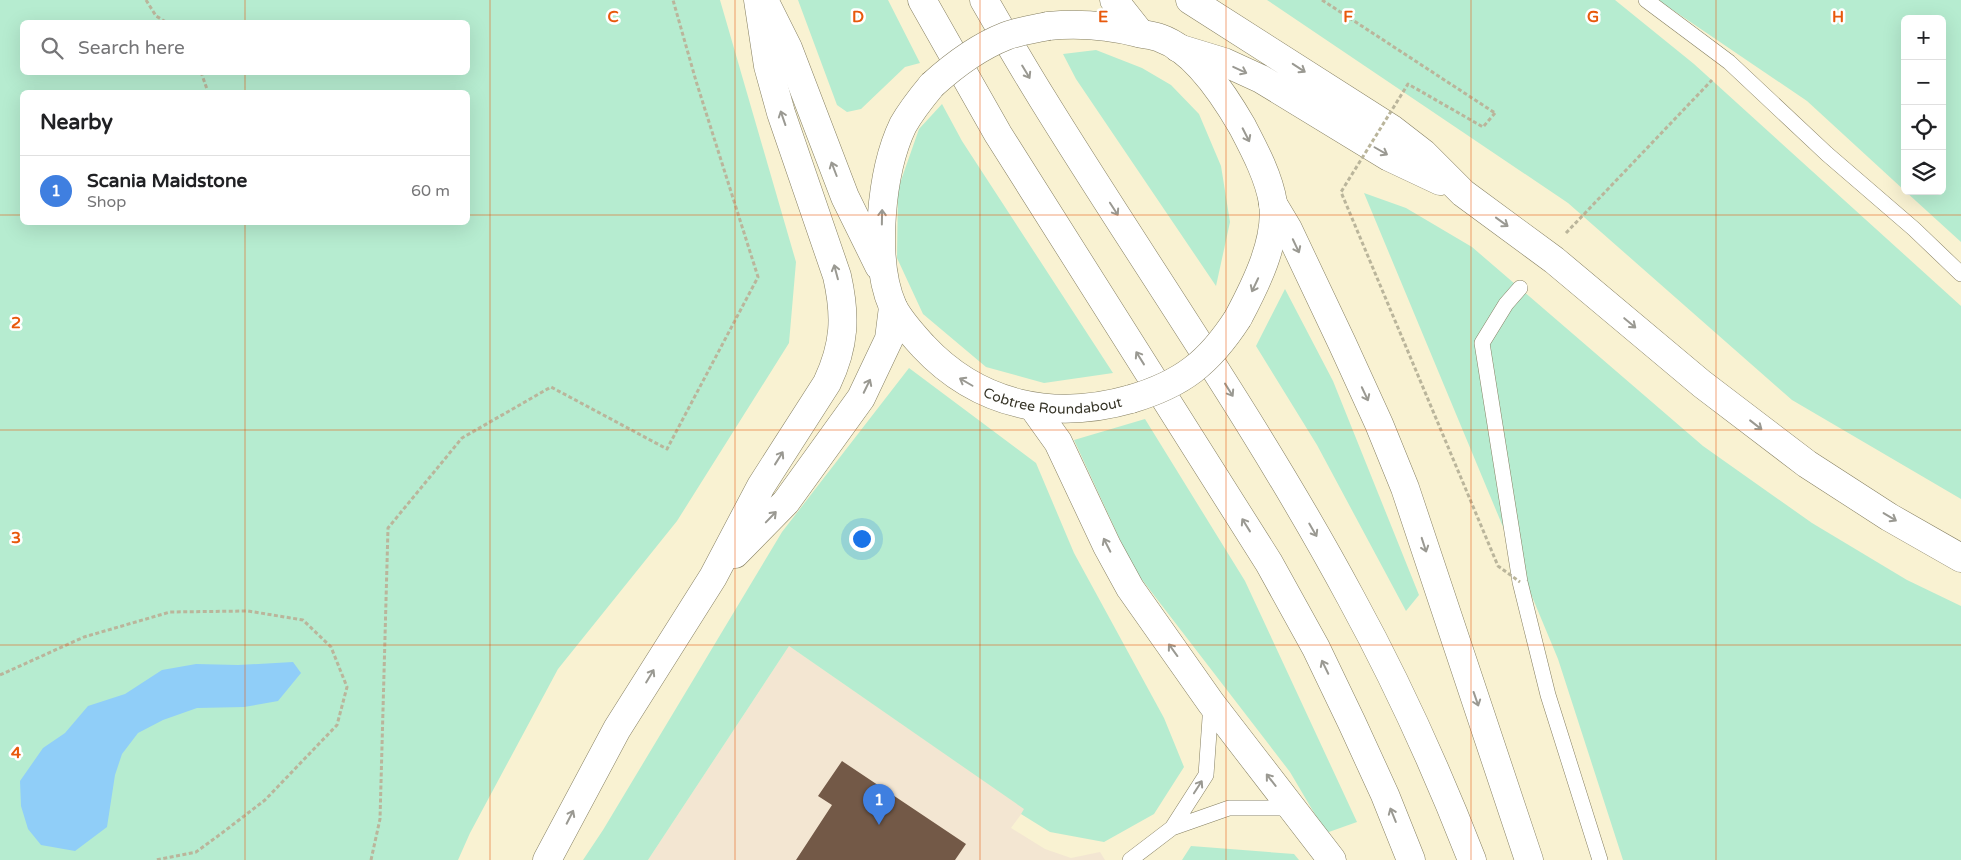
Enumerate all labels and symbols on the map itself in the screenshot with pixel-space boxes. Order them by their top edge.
text: C [607,7,619,27]
text: D [852,7,864,27]
text: E [1098,7,1108,27]
text: F [1343,7,1353,27]
text: G [1587,7,1599,27]
text: H [1832,7,1844,27]
one-way arrow [1291,63,1305,73]
one-way arrow [1022,64,1032,79]
one-way arrow [1232,66,1247,75]
one-way arrow [777,110,787,126]
one-way arrow [1242,127,1251,142]
one-way arrow [1373,147,1387,157]
one-way arrow [829,161,838,177]
one-way arrow [1109,202,1119,216]
one-way arrow [878,209,887,225]
one-way arrow [1495,217,1509,227]
one-way arrow [1292,239,1302,254]
one-way arrow [831,264,840,280]
one-way arrow [1250,277,1259,292]
text: 2 [11,313,21,333]
one-way arrow [1623,318,1636,329]
one-way arrow [1135,352,1145,366]
one-way arrow [959,377,974,387]
one-way arrow [863,379,873,394]
street label: Cobtree Roundabout [981,383,1124,417]
one-way arrow [1224,383,1234,397]
one-way arrow [1361,386,1370,401]
one-way arrow [1749,420,1762,431]
one-way arrow [774,451,784,465]
one-way arrow [765,511,777,523]
one-way arrow [1882,513,1896,523]
one-way arrow [1241,519,1251,533]
one-way arrow [1308,522,1318,537]
your location [849,526,875,552]
text: 3 [11,528,21,548]
one-way arrow [1420,537,1429,552]
one-way arrow [1102,538,1111,553]
one-way arrow [1167,644,1178,657]
one-way arrow [1320,660,1329,675]
one-way arrow [645,669,655,683]
one-way arrow [1472,691,1481,706]
text: 4 [11,743,21,763]
one-way arrow [1265,773,1276,786]
one-way arrow [1193,780,1203,794]
pin: 1 [863,784,895,825]
one-way arrow [1388,808,1397,823]
one-way arrow [566,810,575,825]

